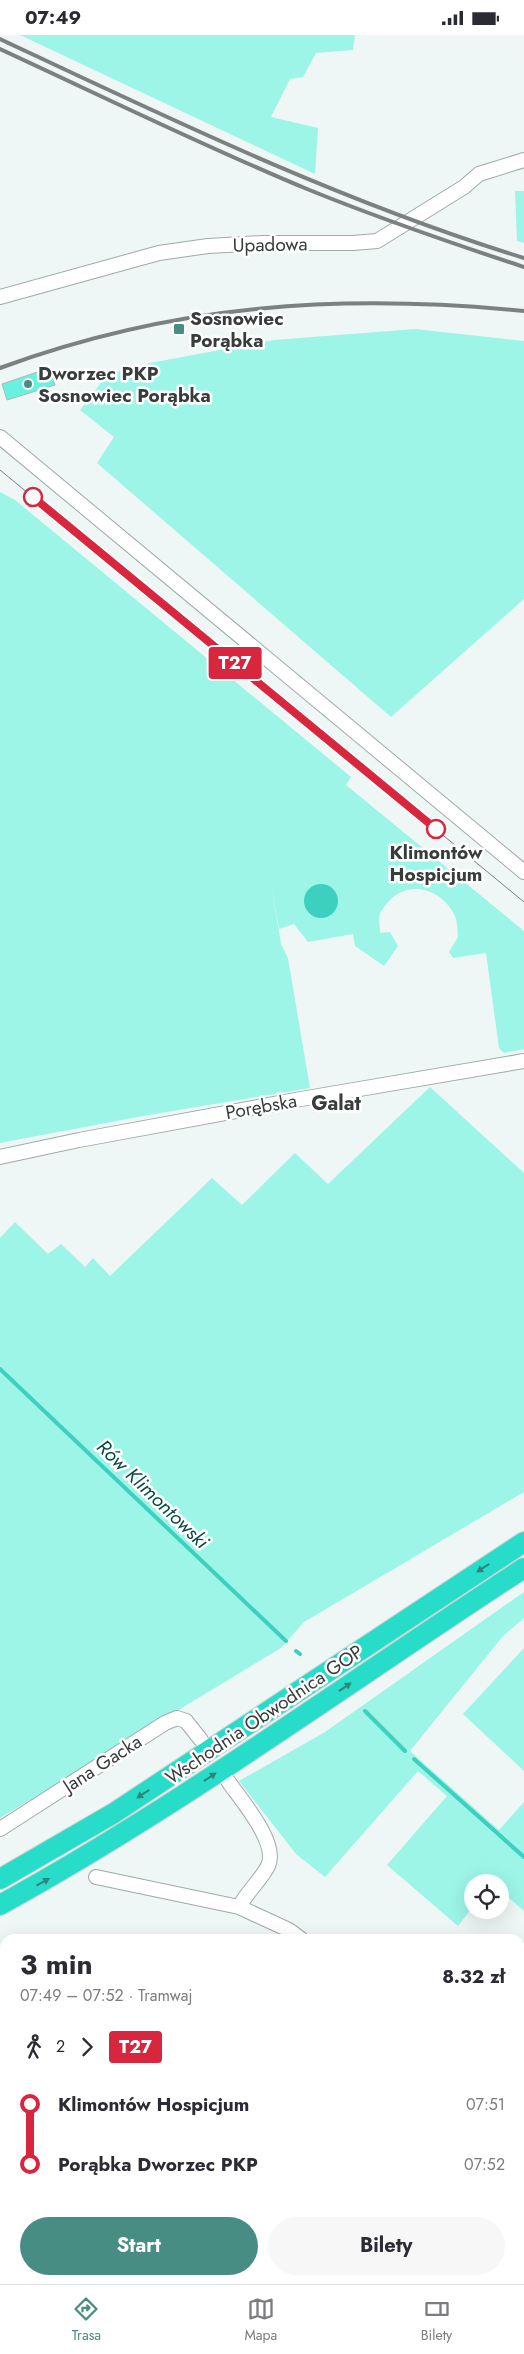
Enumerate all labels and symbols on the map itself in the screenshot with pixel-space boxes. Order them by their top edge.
street label: Upadowa [232,230,308,259]
place label: Sosnowiec Porąbka [190,305,284,354]
marker: Sosnowiec Porąbka [172,322,186,336]
place label: Dworzec PKP Sosnowiec Porąbka [38,360,211,409]
marker: Dworzec PKP Sosnowiec Porąbka [22,378,34,390]
unlabelled marker [23,487,43,507]
line badge: T27 [206,647,264,679]
marker: Klimontów Hospicjum [426,819,446,839]
place label: Klimontów Hospicjum [390,839,483,888]
street label: Porębska [223,1087,299,1126]
district label: Galat [311,1089,361,1118]
water label: Rów Klimontowski [90,1433,216,1556]
one-way arrow [476,1564,490,1573]
street label: Wschodnia Obwodnica GOP [160,1638,368,1791]
one-way arrow [339,1682,352,1692]
street label: Jana Gacka [55,1728,147,1801]
one-way arrow [203,1772,217,1782]
one-way arrow [137,1789,150,1798]
one-way arrow [36,1877,49,1886]

